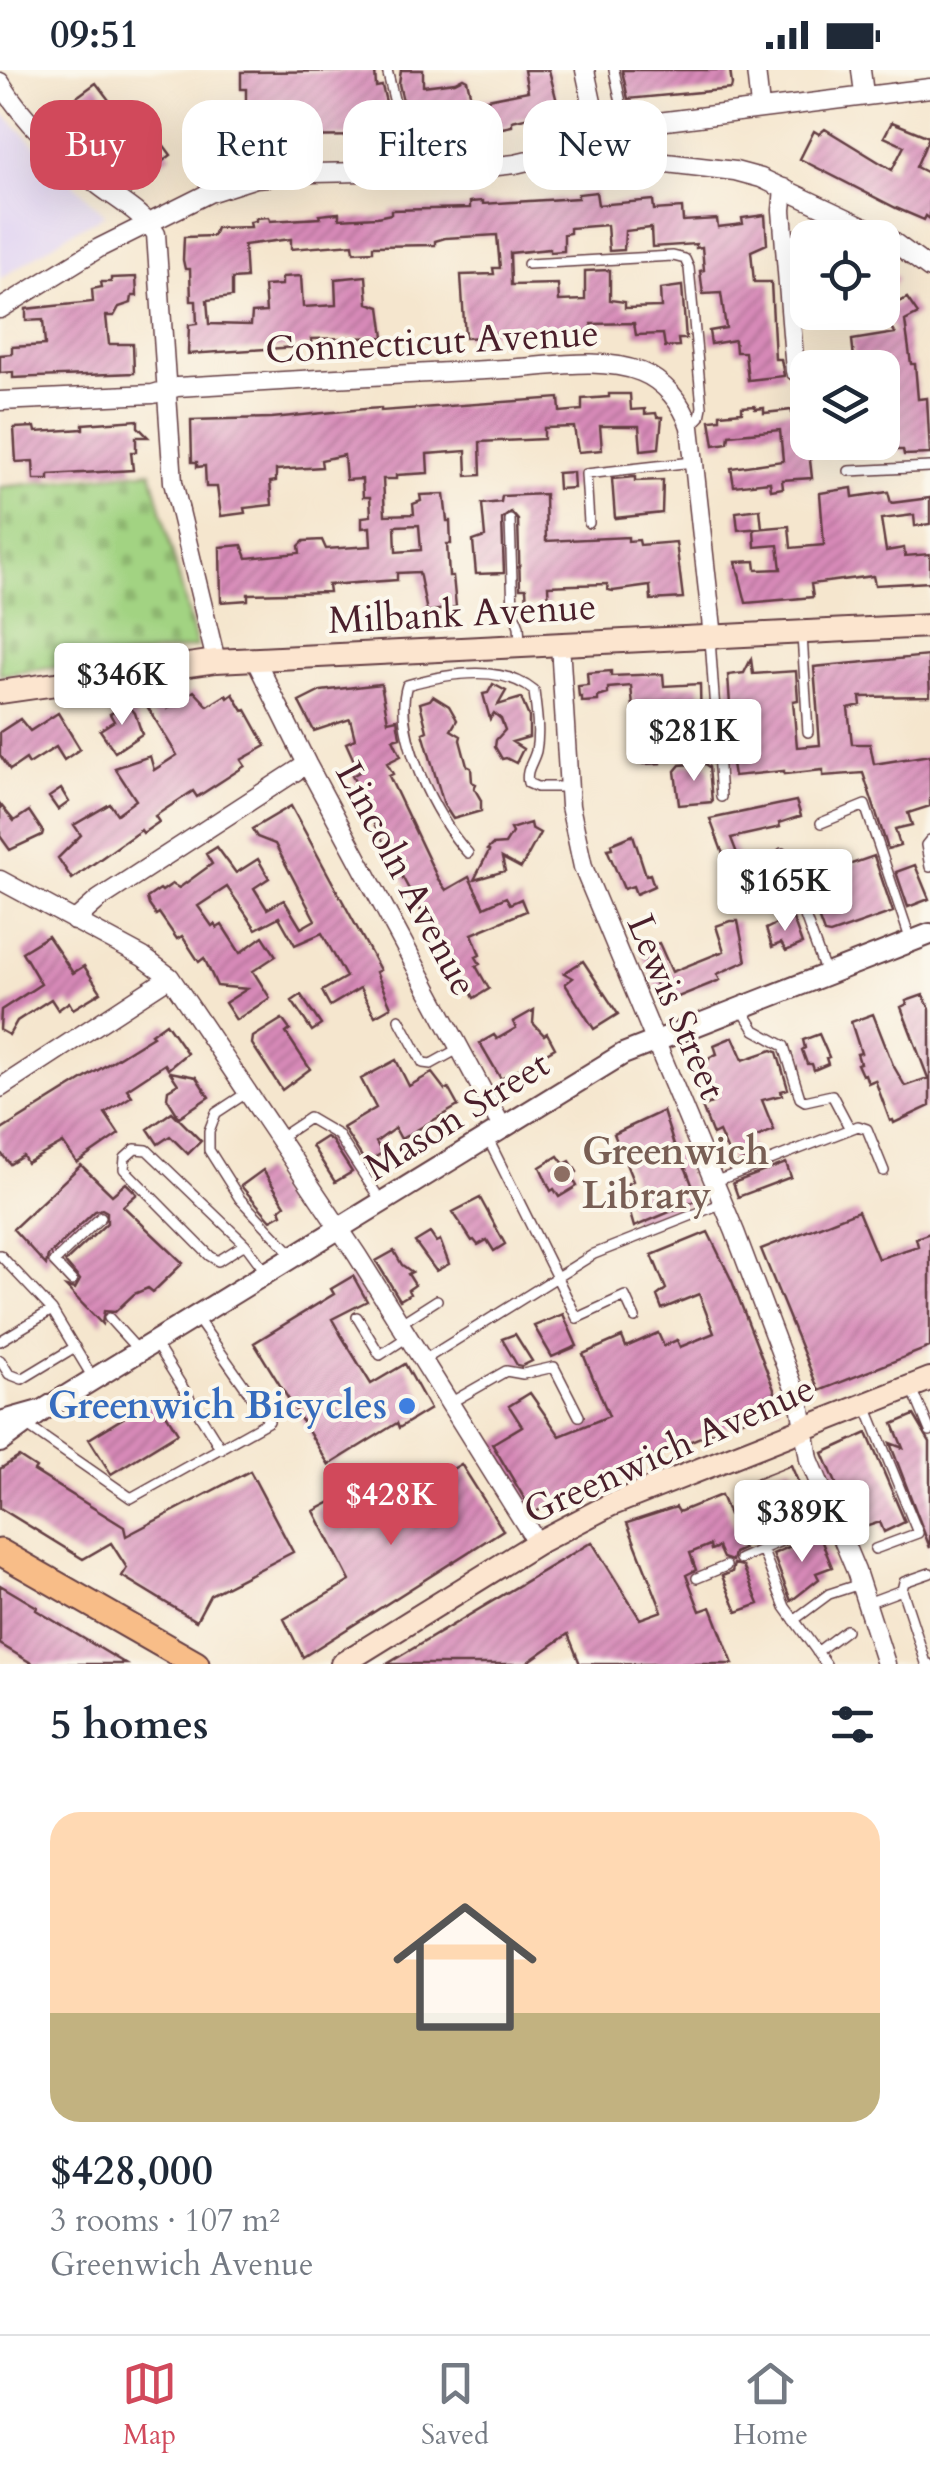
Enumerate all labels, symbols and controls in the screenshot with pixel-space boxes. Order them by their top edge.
text: 09:51 [50,9,139,61]
chip: Buy [30,100,162,190]
chip: Rent [182,100,323,190]
chip: Filters [343,100,503,190]
chip: New [523,100,667,190]
map controls [790,220,900,460]
button: locate [790,220,900,330]
street label: Connecticut Avenue [264,307,600,377]
button: layers [790,350,900,460]
street label: Milbank Avenue [327,581,597,647]
pin: $346K [52,643,192,728]
text: $346K [76,653,168,697]
pin: $281K [624,699,764,784]
text: $281K [648,709,740,753]
street label: Lincoln Avenue [323,753,489,1005]
pin: $165K [715,849,855,934]
text: $165K [739,859,831,903]
street label: Lewis Street [614,907,738,1107]
street label: Mason Street [355,1039,559,1193]
place label: Greenwich Library [582,1126,769,1222]
marker: Greenwich Library [551,1163,573,1185]
street label: Greenwich Avenue [516,1363,822,1537]
place label: Greenwich Bicycles [48,1380,387,1432]
marker: Greenwich Bicycles [396,1395,418,1417]
pin: $428K [321,1463,461,1548]
text: $428K [345,1473,437,1517]
pin: $389K [732,1480,872,1565]
text: $389K [756,1490,848,1534]
text: 5 homes [50,1696,208,1753]
icon: filters [825,1697,880,1752]
icon: home [375,1877,555,2057]
text: $428,000 [50,2142,213,2199]
text: 3 rooms · 107 m² [50,2199,280,2243]
text: Greenwich Avenue [50,2243,313,2287]
tab: Map [122,2356,177,2454]
tab: Saved [421,2356,489,2454]
tab: Home [733,2356,808,2454]

